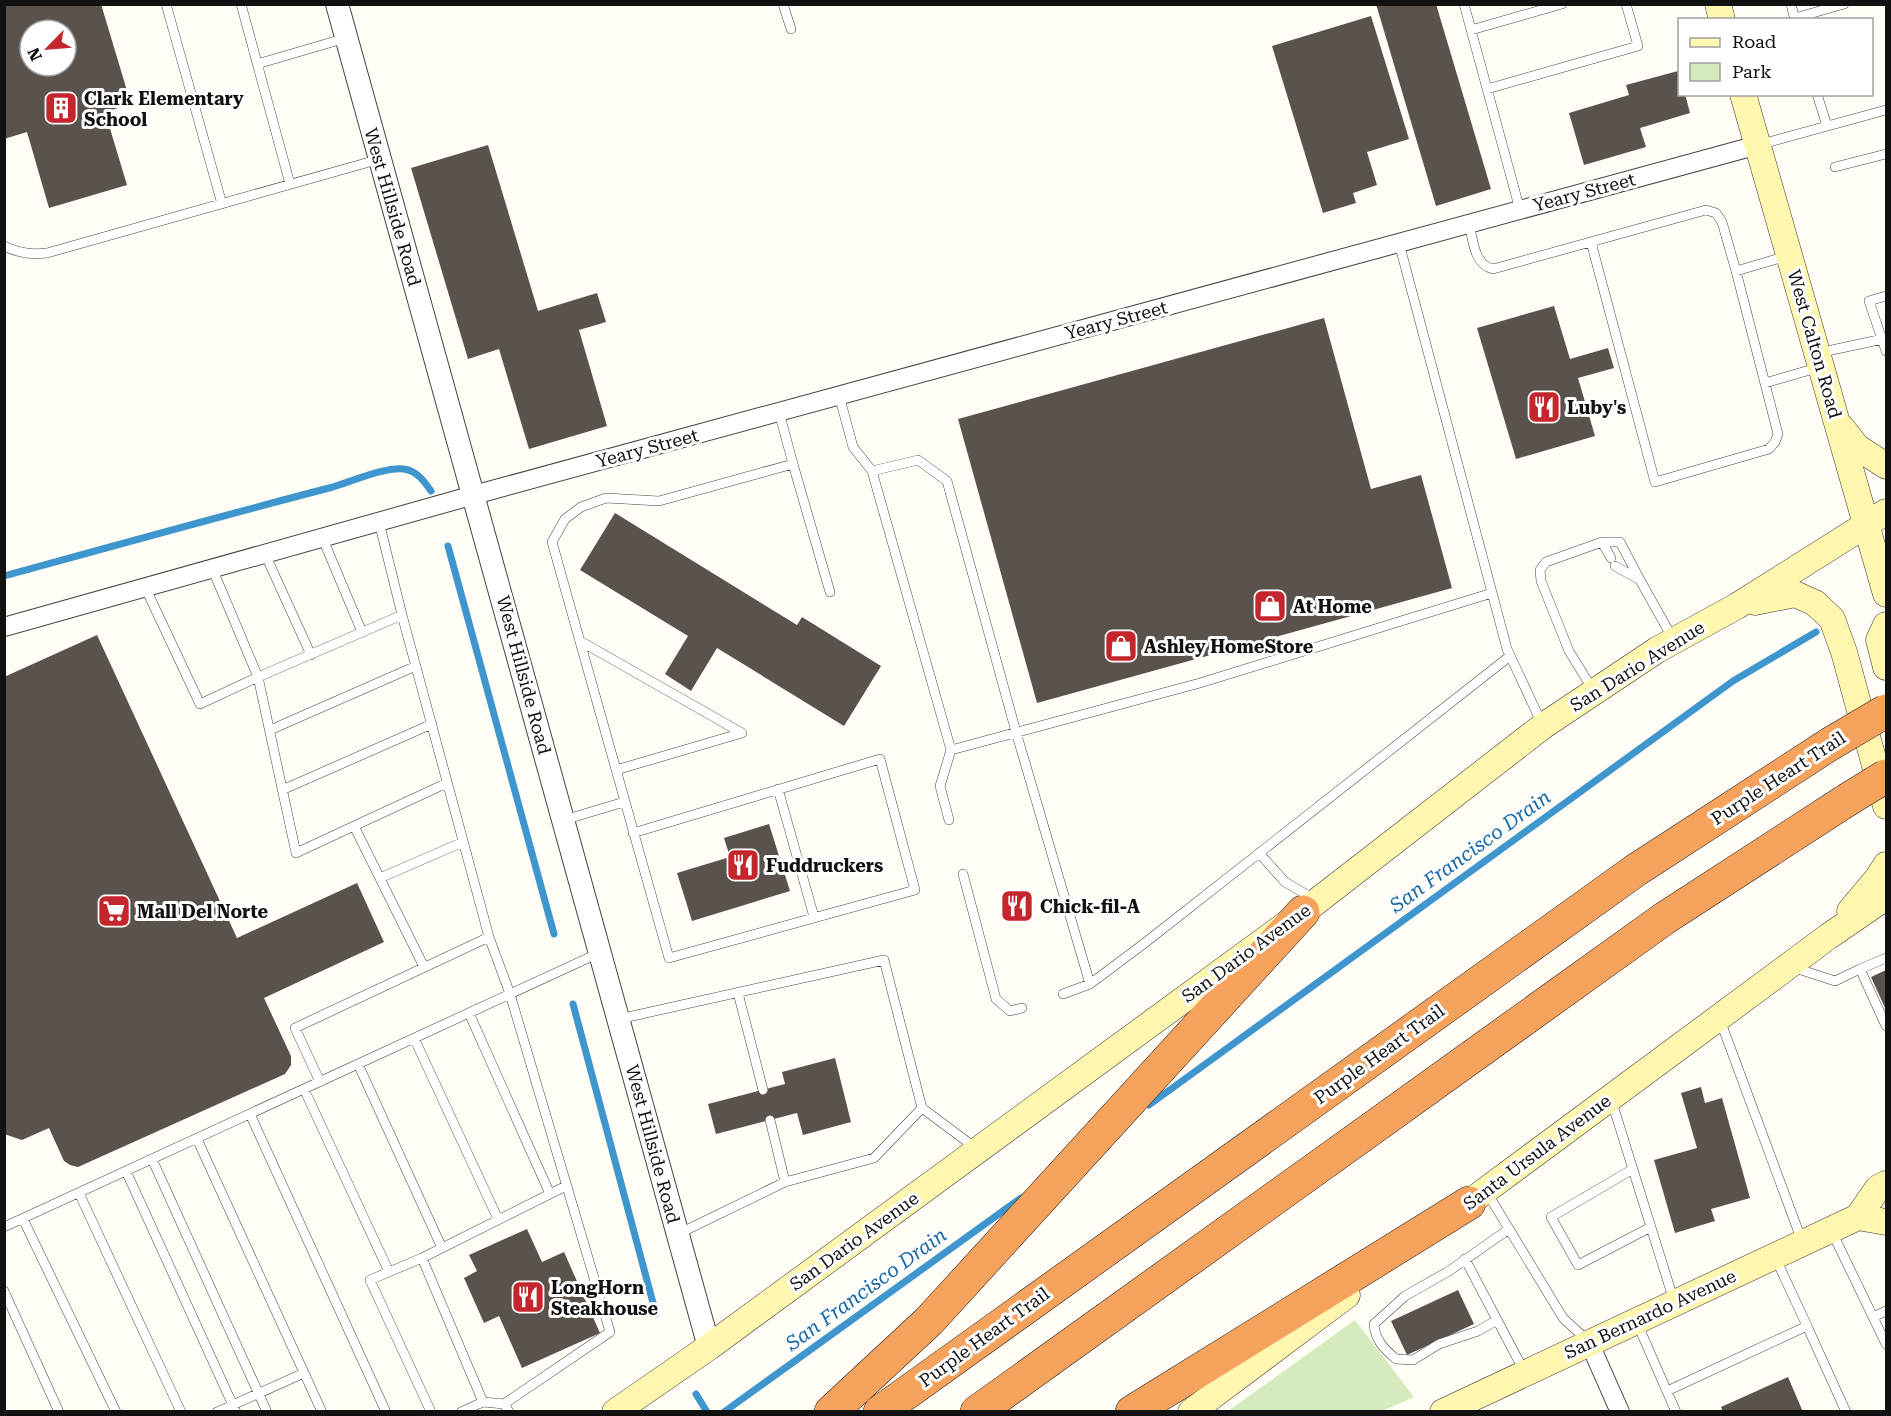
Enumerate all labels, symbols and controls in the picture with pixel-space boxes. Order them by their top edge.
north arrow [18,18,78,78]
legend [1678,18,1873,96]
text: Road [1732,31,1777,52]
text: N [24,45,46,64]
text: Park [1732,61,1772,82]
place label: Clark Elementary School [84,88,244,130]
building icon: Clark Elementary School [43,90,79,126]
street label: West Hillside Road [360,125,426,289]
street label: Yeary Street [1531,168,1638,216]
street label: West Calton Road [1784,267,1846,421]
street label: Yeary Street [1063,296,1170,344]
restaurant icon: Luby's [1526,389,1562,425]
place label: Luby's [1567,397,1626,418]
street label: Yeary Street [594,424,701,472]
shop icon: At Home [1252,588,1288,624]
street label: West Hillside Road [493,593,555,757]
place label: At Home [1293,596,1372,617]
street label: San Dario Avenue [1566,616,1708,716]
shop icon: Ashley HomeStore [1103,628,1139,664]
place label: Ashley HomeStore [1144,636,1314,657]
street label: Purple Heart Trail [1707,727,1849,829]
water label: San Francisco Drain [1384,785,1555,918]
restaurant icon: Fuddruckers [725,847,761,883]
place label: Fuddruckers [766,855,883,876]
restaurant icon: Chick-fil-A [999,888,1035,924]
supermarket icon: Mall Del Norte [96,893,132,929]
place label: Chick-fil-A [1040,896,1140,917]
street label: San Dario Avenue [1177,899,1315,1007]
place label: Mall Del Norte [137,901,269,922]
street label: Purple Heart Trail [1310,1000,1448,1108]
street label: West Hillside Road [622,1062,684,1226]
street label: Santa Ursula Avenue [1459,1090,1615,1214]
street label: San Dario Avenue [785,1187,923,1295]
water label: San Francisco Drain [780,1223,951,1356]
street label: San Bernardo Avenue [1561,1265,1739,1363]
place label: LongHorn Steakhouse [551,1277,659,1319]
restaurant icon: LongHorn Steakhouse [510,1279,546,1315]
street label: Purple Heart Trail [915,1283,1053,1391]

